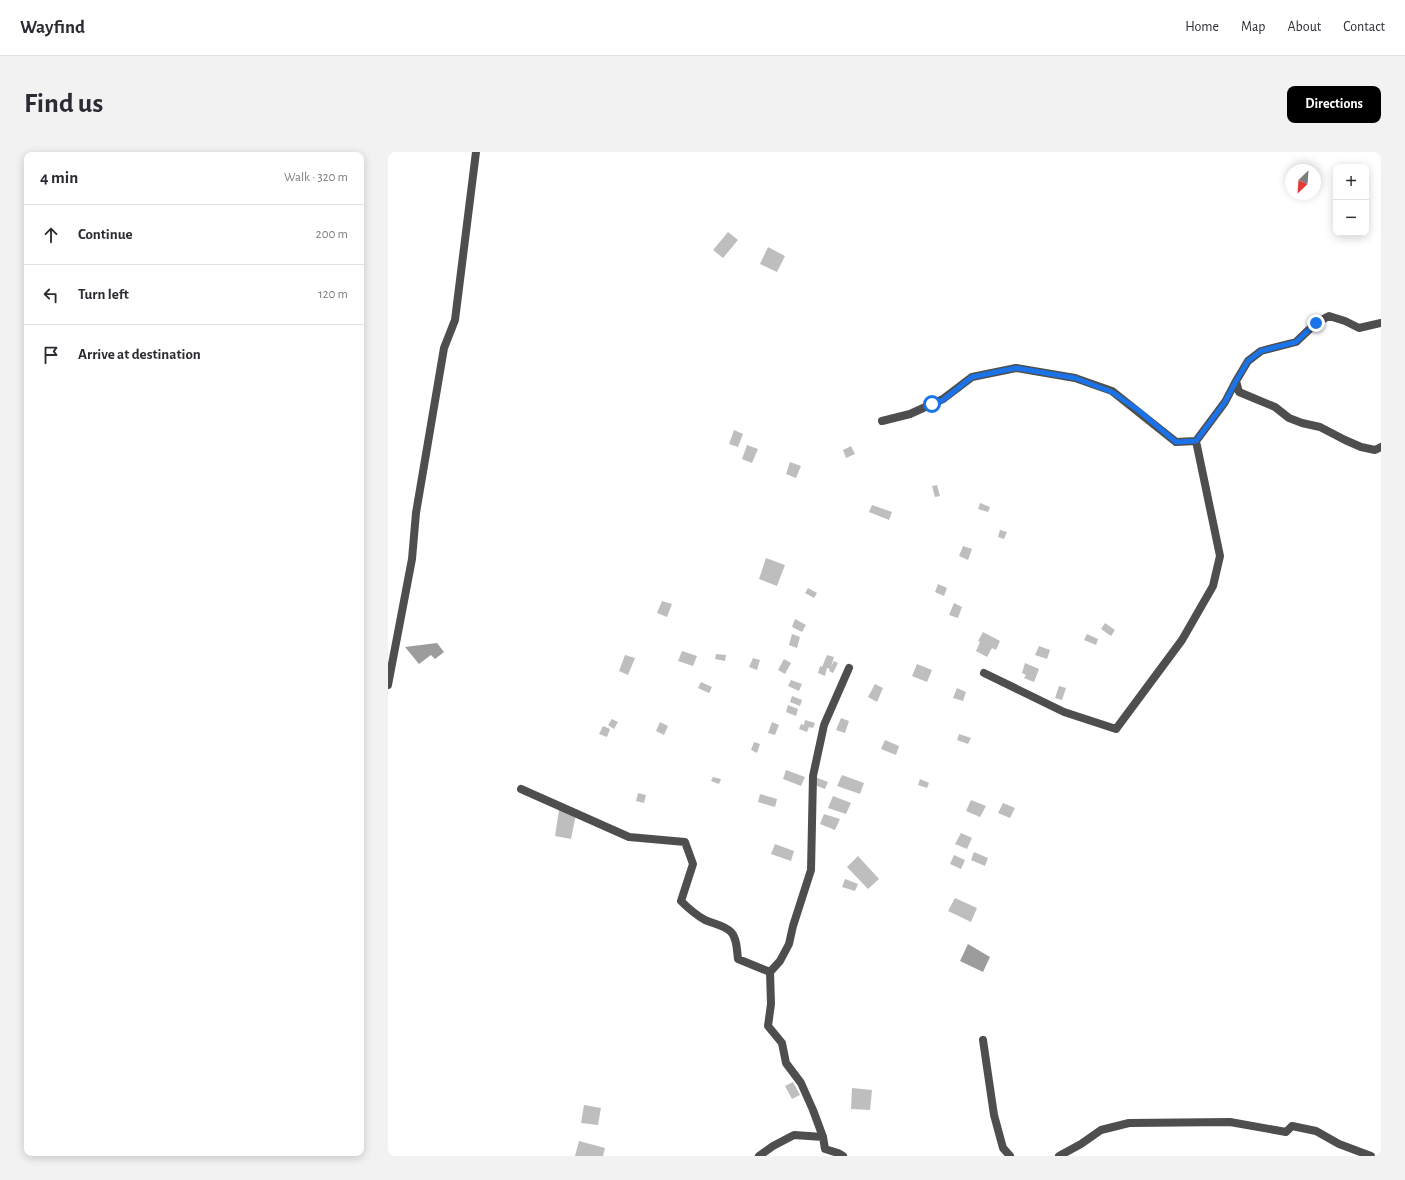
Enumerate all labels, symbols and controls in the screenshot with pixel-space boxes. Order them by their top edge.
text: Wayfind [20,18,85,37]
text: Home [1185,20,1219,34]
text: Map [1241,20,1265,34]
text: About [1287,20,1321,34]
text: Contact [1343,20,1385,34]
button: Directions [1287,86,1381,123]
text: Find us [24,90,103,118]
north arrow [1285,164,1321,200]
map controls [1333,164,1369,236]
button: + [1333,164,1369,200]
text: 4 min [40,169,78,186]
text: Walk · 320 m [284,171,348,184]
button: − [1333,200,1369,236]
icon: ahead [40,224,62,246]
text: Continue [78,227,133,242]
text: 200 m [316,228,348,241]
icon: left [40,284,62,306]
text: Turn left [78,287,129,302]
text: 120 m [318,288,348,301]
route end [1307,314,1325,332]
icon: arrive [40,344,62,366]
text: Arrive at destination [78,347,201,362]
route start [923,395,941,413]

